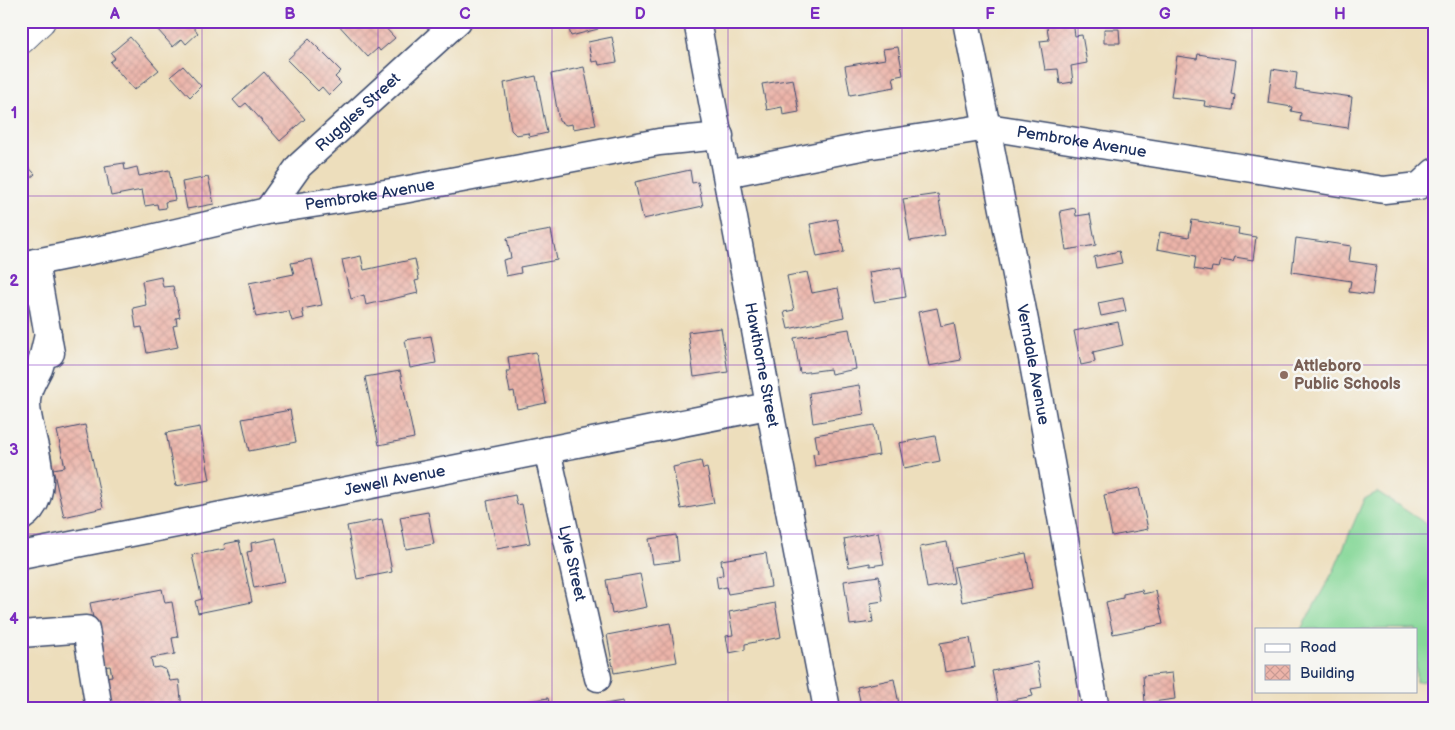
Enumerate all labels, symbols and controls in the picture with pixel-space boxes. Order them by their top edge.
text: A [109,5,120,24]
text: B [284,5,296,24]
text: C [459,5,471,24]
text: D [634,5,646,24]
text: E [810,5,820,24]
text: F [985,5,995,24]
text: G [1159,5,1171,24]
text: H [1334,5,1346,24]
street label: Ruggles Street [312,69,404,156]
text: 1 [11,104,17,123]
street label: Pembroke Avenue [1015,122,1148,162]
street label: Pembroke Avenue [304,175,437,215]
text: 2 [9,272,19,291]
street label: Hawthorne Street [741,301,783,429]
street label: Verndale Avenue [1012,303,1054,427]
place label: Attleboro Public Schools [1293,357,1401,394]
marker: Attleboro Public Schools [1278,369,1290,381]
text: 3 [9,441,19,460]
street label: Jewell Avenue [342,461,447,500]
street label: Lyle Street [555,524,590,603]
text: 4 [9,610,19,629]
legend [1255,628,1418,692]
text: Road [1300,638,1336,657]
text: Building [1300,664,1355,683]

